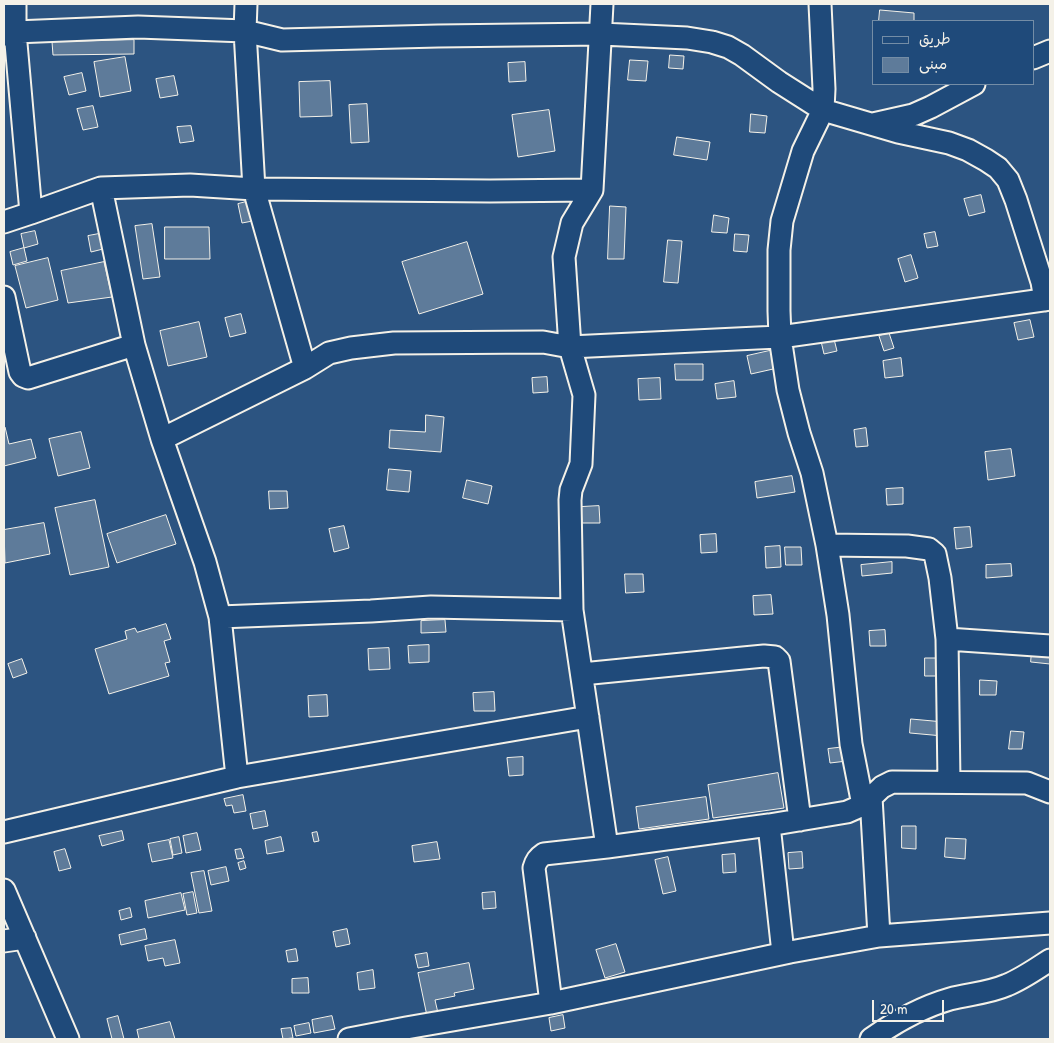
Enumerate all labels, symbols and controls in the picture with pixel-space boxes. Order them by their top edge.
legend [872,20,1034,85]
text: طريق [919,28,951,49]
text: مبنى [919,53,947,74]
scale bar [874,990,946,1022]
text: 20 m [880,998,907,1019]

